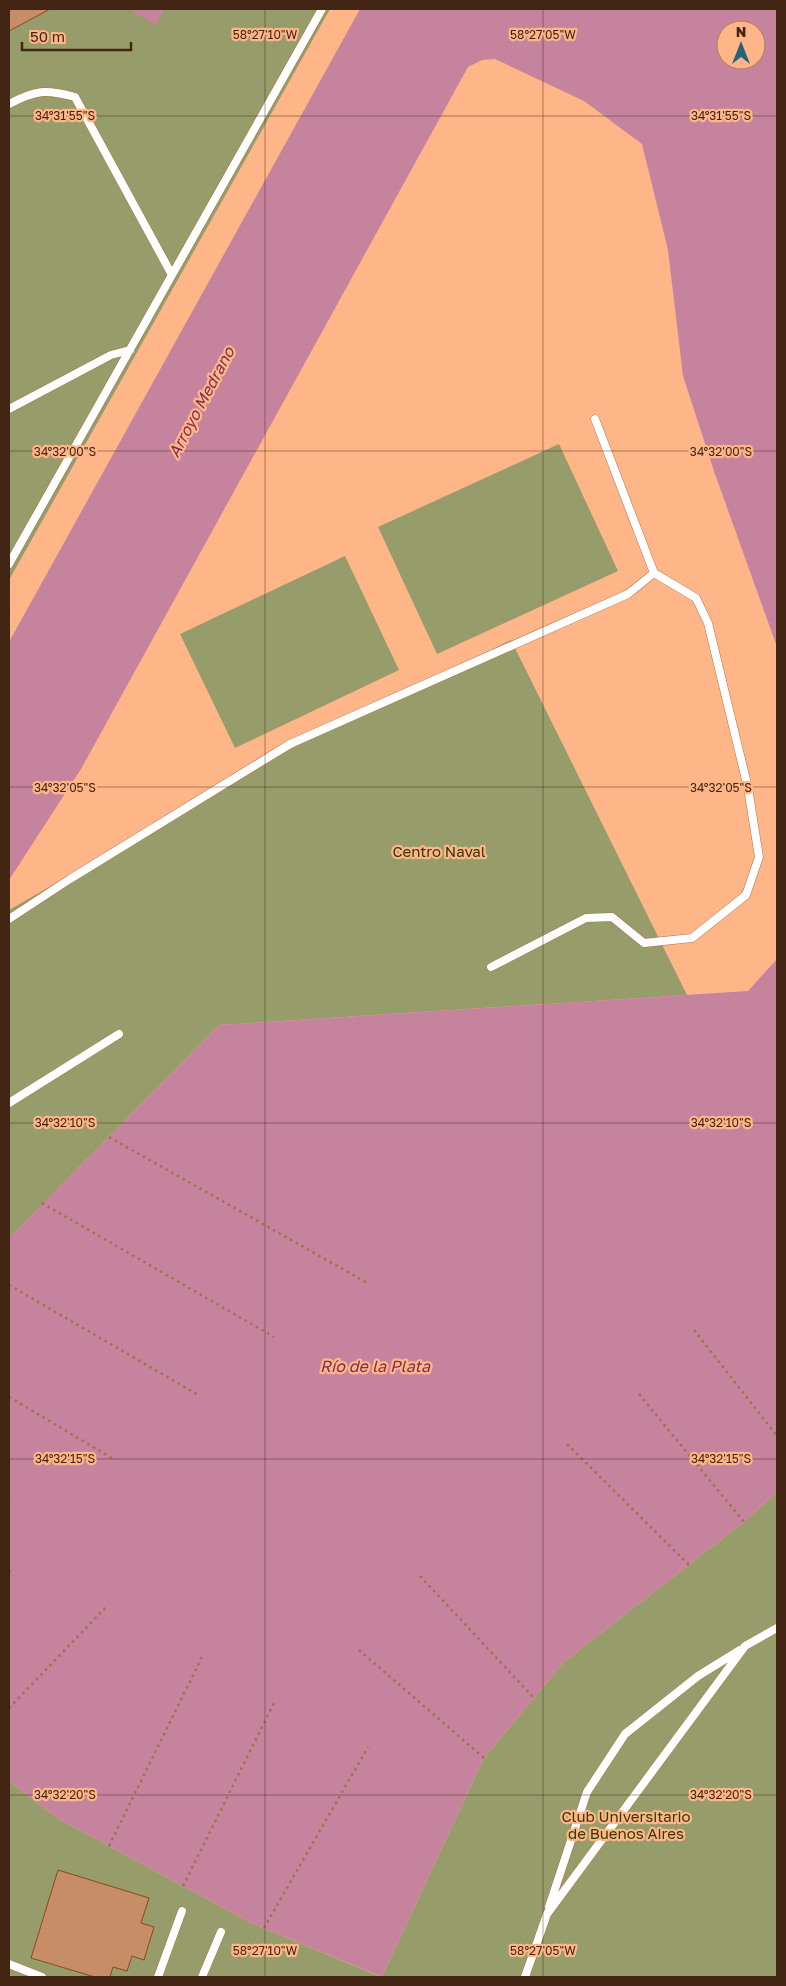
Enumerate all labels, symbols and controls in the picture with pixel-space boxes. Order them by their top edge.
scale bar [22,20,131,52]
north arrow [716,20,766,70]
text: N [736,23,746,40]
text: 50 m [30,27,65,45]
text: 58°27'10"W [233,27,298,42]
text: 58°27'05"W [510,27,576,42]
text: 34°31'55"S [35,108,95,123]
text: 34°31'55"S [691,108,751,123]
water label: Arroyo Medrano [164,342,239,461]
text: 34°32'00"S [34,444,96,459]
text: 34°32'00"S [690,444,752,459]
text: 34°32'05"S [34,780,96,795]
text: 34°32'05"S [690,780,752,795]
park label: Centro Naval [392,842,486,860]
text: 34°32'10"S [35,1115,96,1130]
text: 34°32'10"S [691,1115,752,1130]
water label: Río de la Plata [320,1356,431,1376]
text: 34°32'15"S [35,1451,95,1466]
text: 34°32'15"S [691,1451,751,1466]
text: 34°32'20"S [34,1787,96,1802]
text: 34°32'20"S [690,1787,752,1802]
park label: Club Universitario de Buenos Aires [561,1807,691,1842]
text: 58°27'10"W [233,1943,298,1958]
text: 58°27'05"W [510,1943,576,1958]

